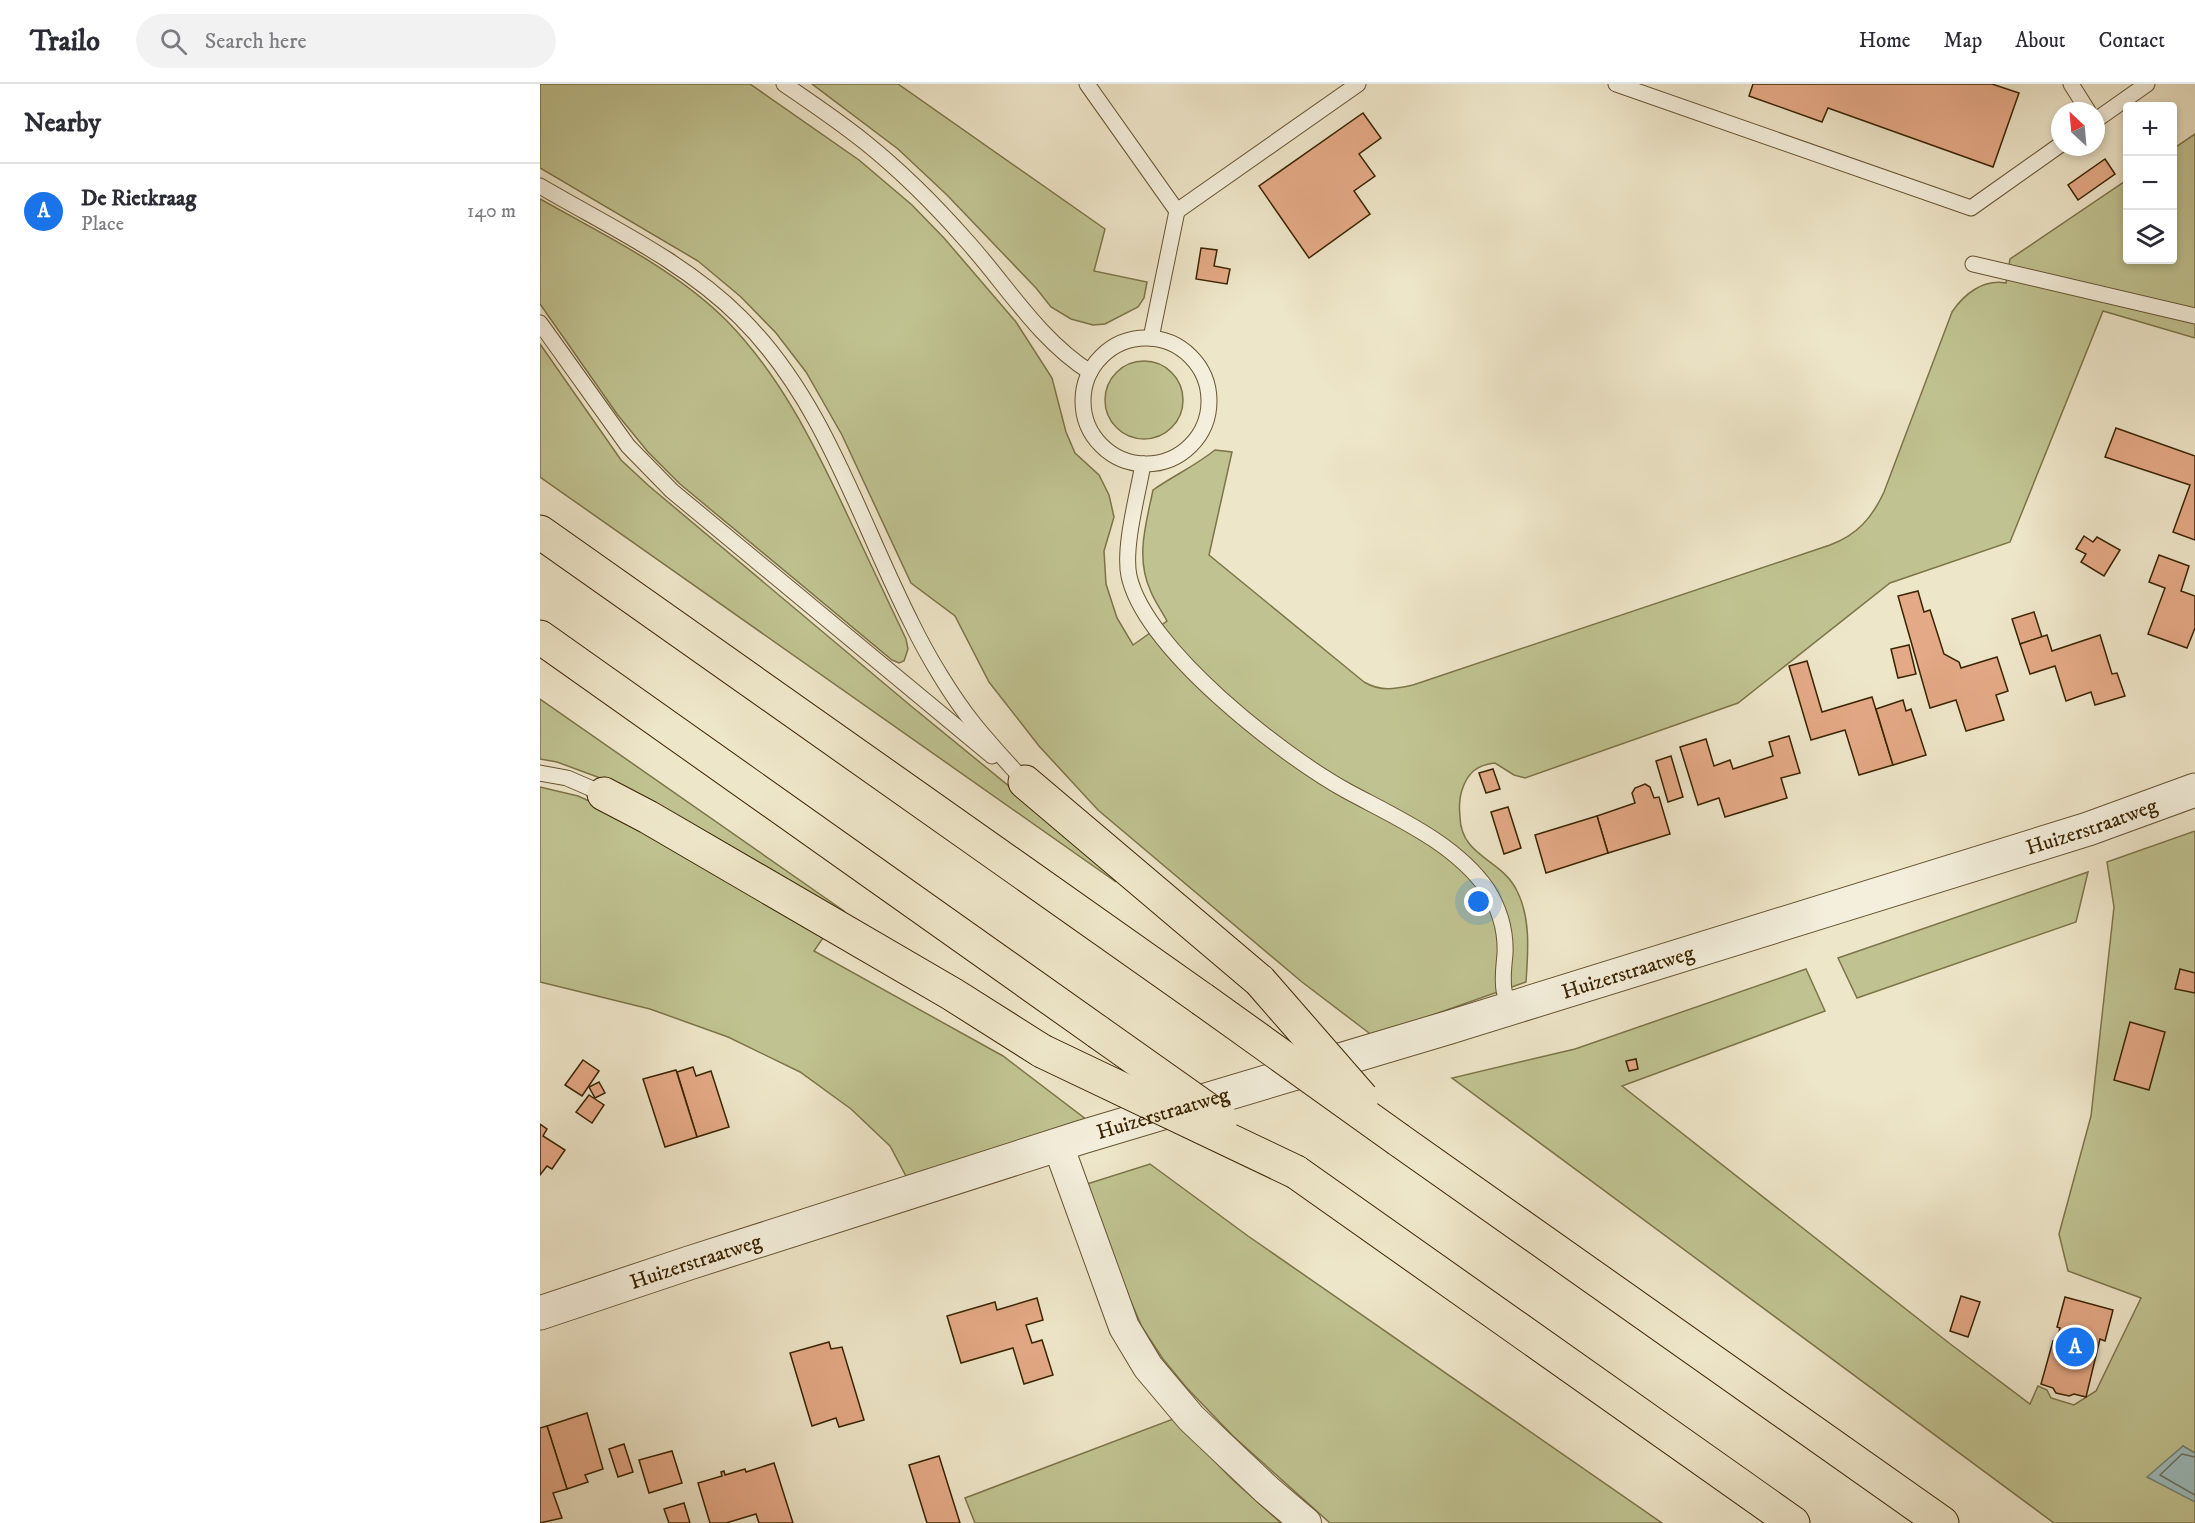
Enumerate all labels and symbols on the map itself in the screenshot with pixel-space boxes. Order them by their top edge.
north arrow [2051,102,2105,156]
street label: Huizerstraatweg [2023,793,2162,861]
your location [1464,887,1493,916]
street label: Huizerstraatweg [1559,940,1698,1006]
street label: Huizerstraatweg [1094,1082,1233,1146]
street label: Huizerstraatweg [627,1228,766,1296]
pin: A [2056,1324,2095,1370]

